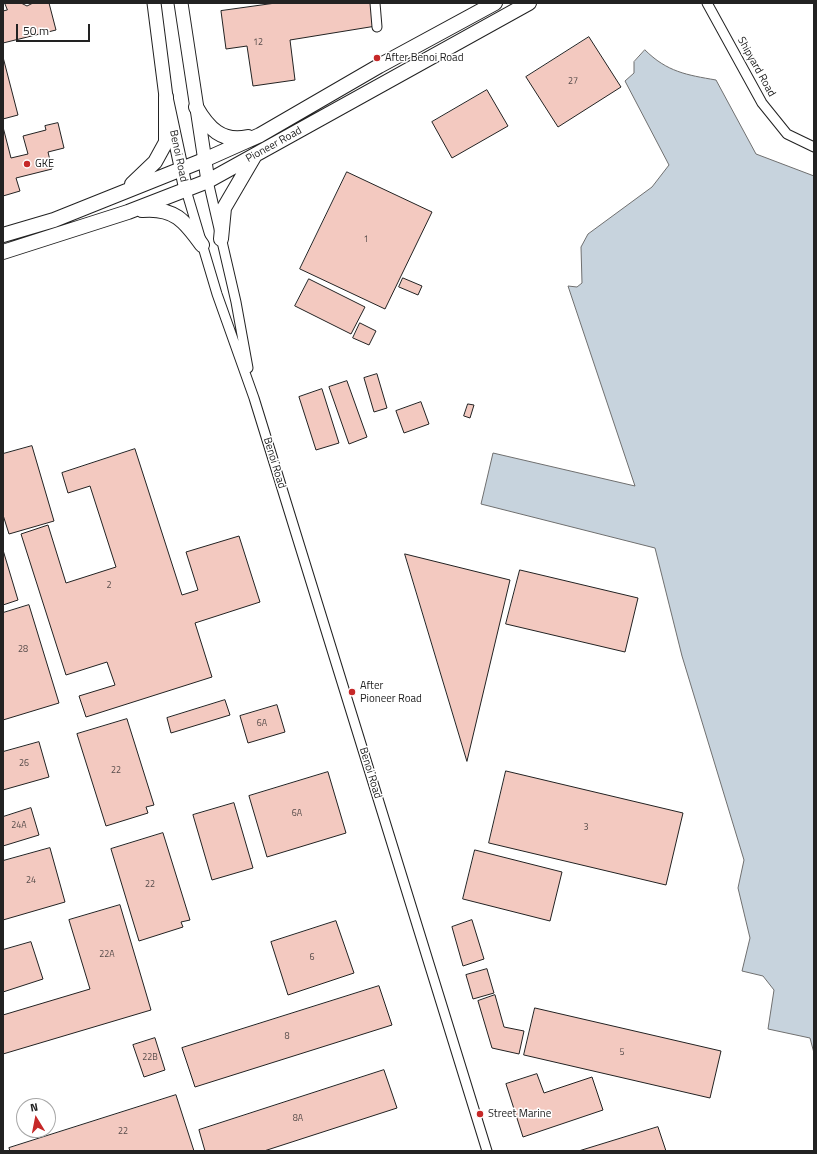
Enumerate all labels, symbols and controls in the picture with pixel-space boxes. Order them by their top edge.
scale bar [18,16,92,42]
text: 50 m [23,21,49,40]
street label: Shipyard Road [734,35,778,99]
house number: 12 [253,38,263,48]
place label: After Benoi Road [385,51,463,65]
marker: After Benoi Road [372,53,382,63]
house number: 27 [568,77,578,87]
street label: Pioneer Road [244,124,304,166]
street label: Benoi Road [166,129,190,183]
place label: GKE [35,157,54,171]
marker: GKE [22,159,32,169]
house number: 1 [363,235,369,245]
street label: Benoi Road [260,436,288,490]
house number: 2 [106,581,112,591]
house number: 28 [18,645,28,655]
place label: After Pioneer Road [360,679,422,705]
marker: After Pioneer Road [347,687,357,697]
house number: 6A [257,719,267,729]
street label: Benoi Road [356,746,384,800]
house number: 26 [19,759,29,769]
house number: 22 [111,766,121,776]
house number: 6A [292,809,302,819]
house number: 24A [11,821,27,831]
house number: 3 [583,823,589,833]
house number: 24 [26,876,36,886]
house number: 22 [145,880,155,890]
house number: 22A [99,950,115,960]
house number: 6 [309,953,315,963]
house number: 8 [284,1032,290,1042]
house number: 5 [619,1048,625,1058]
house number: 22B [142,1053,158,1063]
north arrow [16,1098,56,1138]
text: N [29,1099,39,1116]
place label: Street Marine [488,1107,551,1121]
marker: Street Marine [475,1109,485,1119]
house number: 8A [293,1114,303,1124]
house number: 22 [118,1127,128,1137]

